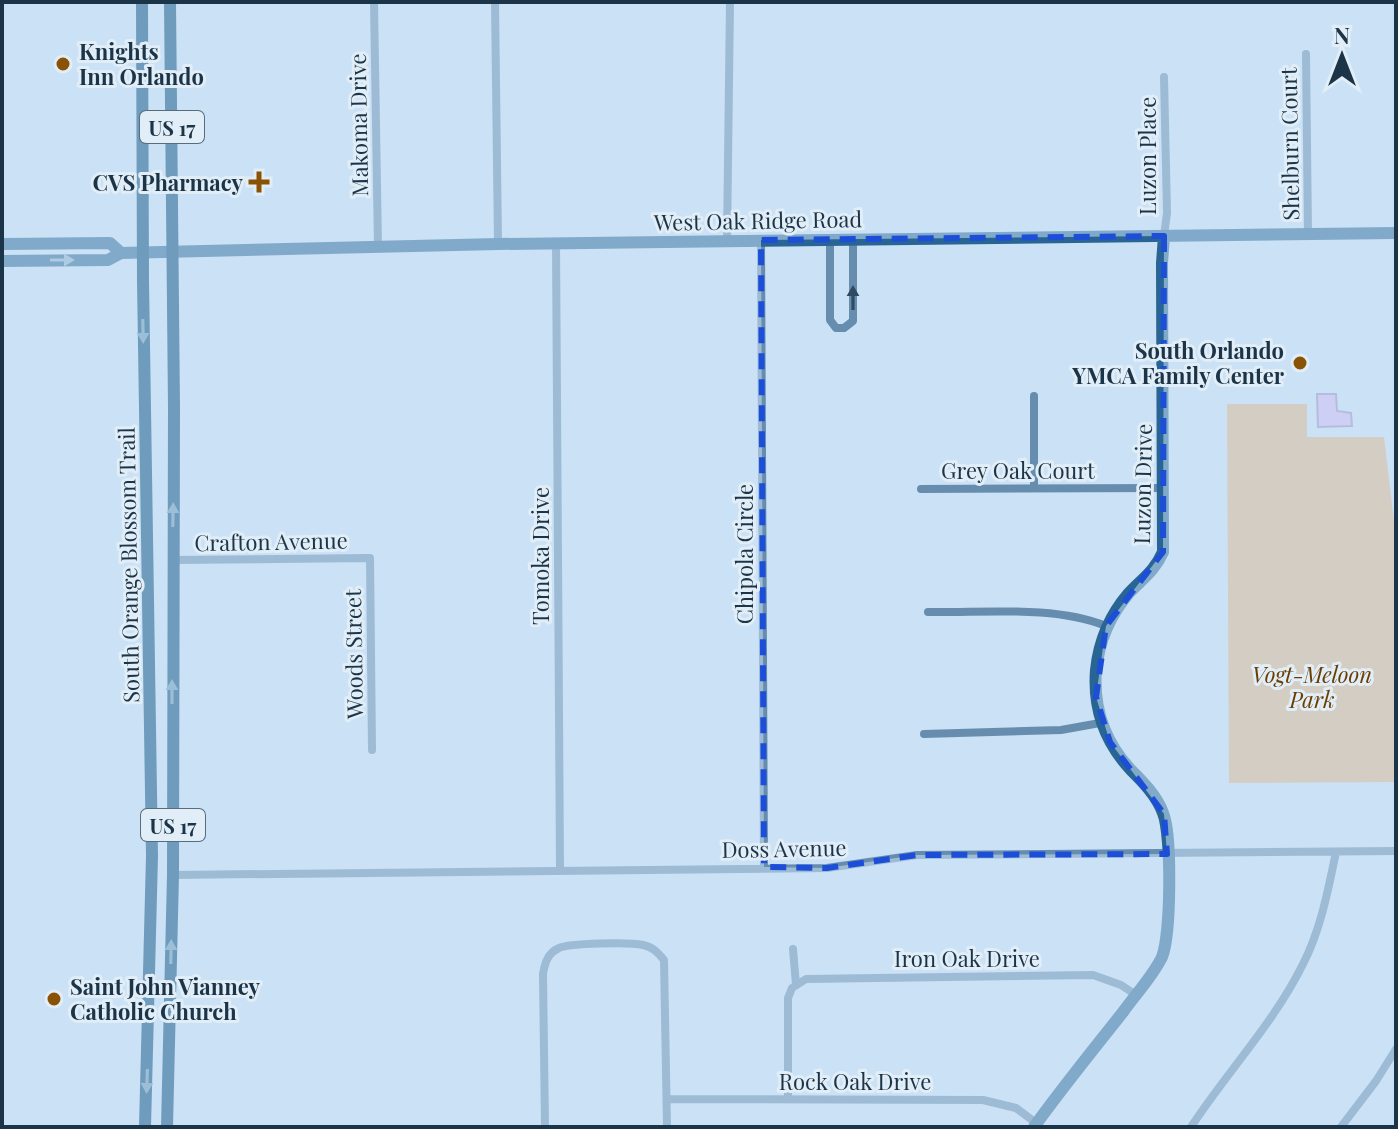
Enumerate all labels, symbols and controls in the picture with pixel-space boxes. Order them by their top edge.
north arrow [1302,16,1382,96]
text: N [1334,20,1350,50]
place label: Knights Inn Orlando [79,36,204,91]
street label: Makoma Drive [342,53,374,197]
marker: Knights Inn Orlando [54,55,72,73]
street label: Shelburn Court [1273,66,1305,221]
street label: Luzon Place [1132,97,1162,215]
road number: US 17 [140,111,204,143]
place label: CVS Pharmacy [92,167,244,197]
marker: CVS Pharmacy [250,173,268,191]
street label: West Oak Ridge Road [653,203,863,237]
one-way arrow [50,254,75,266]
one-way arrow [847,285,859,310]
one-way arrow [137,319,149,344]
place label: South Orlando YMCA Family Center [1071,335,1285,390]
marker: South Orlando YMCA Family Center [1291,354,1309,372]
street label: Luzon Drive [1126,423,1158,545]
street label: South Orange Blossom Trail [111,427,145,703]
street label: Grey Oak Court [941,455,1096,485]
street label: Chipola Circle [729,484,759,624]
street label: Tomoka Drive [525,487,555,625]
one-way arrow [167,502,179,527]
street label: Crafton Avenue [194,525,348,557]
street label: Woods Street [337,588,369,720]
park label: Vogt-Meloon Park [1252,659,1372,714]
one-way arrow [166,679,178,704]
road number: US 17 [141,809,205,841]
street label: Doss Avenue [721,832,847,864]
one-way arrow [165,939,178,964]
street label: Iron Oak Drive [894,943,1040,973]
place label: Saint John Vianney Catholic Church [70,971,261,1026]
marker: Saint John Vianney Catholic Church [45,990,63,1008]
street label: Rock Oak Drive [779,1066,931,1096]
one-way arrow [140,1069,153,1094]

